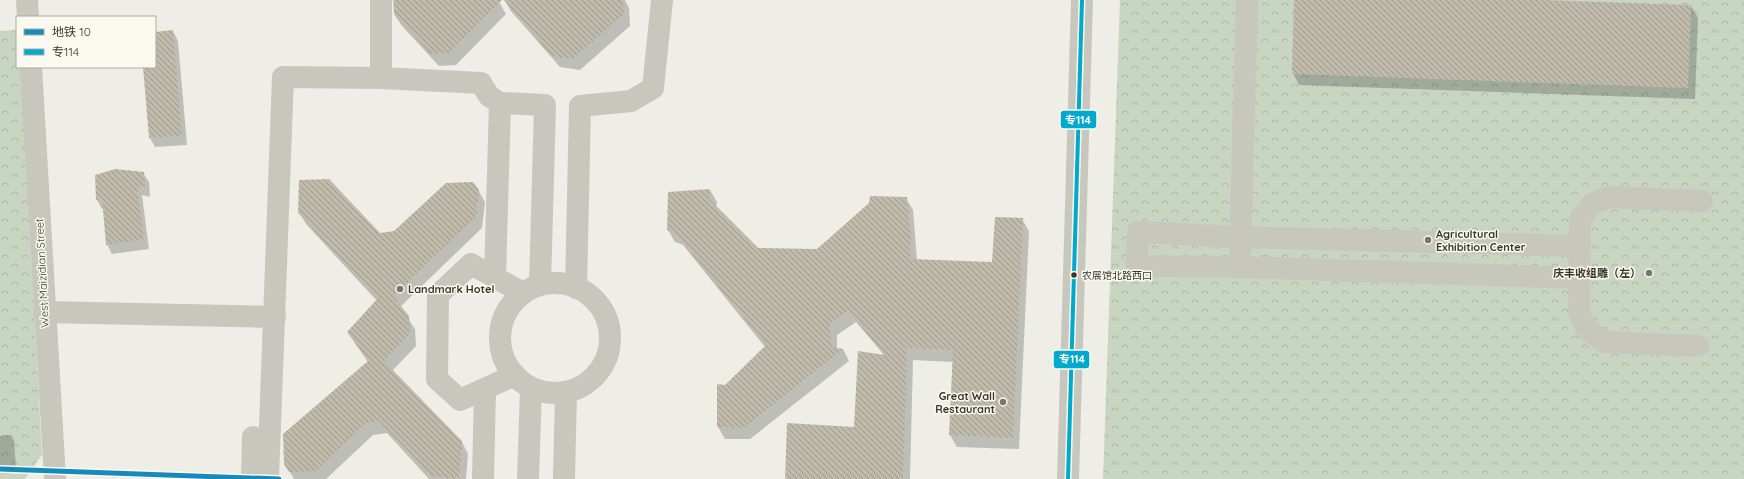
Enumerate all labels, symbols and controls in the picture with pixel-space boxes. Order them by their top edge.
legend [16,16,156,68]
text: 地铁 10 [52,24,91,39]
text: 专114 [52,44,79,59]
line badge: 专114 [1060,110,1097,129]
text: 专114 [1065,113,1092,127]
street label: West Maizidian Street [32,218,52,328]
place label: Agricultural Exhibition Center [1436,227,1526,254]
marker: Agricultural Exhibition Center [1423,235,1433,245]
place label: 庆丰收组雕（左） [1553,266,1641,280]
marker: 庆丰收组雕（左） [1644,268,1654,278]
place label: 农展馆北路西口 [1082,269,1152,282]
marker: 农展馆北路西口 [1069,270,1079,280]
place label: Landmark Hotel [408,282,494,296]
marker: Landmark Hotel [395,284,405,294]
line badge: 专114 [1053,350,1090,369]
text: 专114 [1059,352,1086,366]
place label: Great Wall Restaurant [935,389,995,416]
marker: Great Wall Restaurant [998,397,1008,407]

